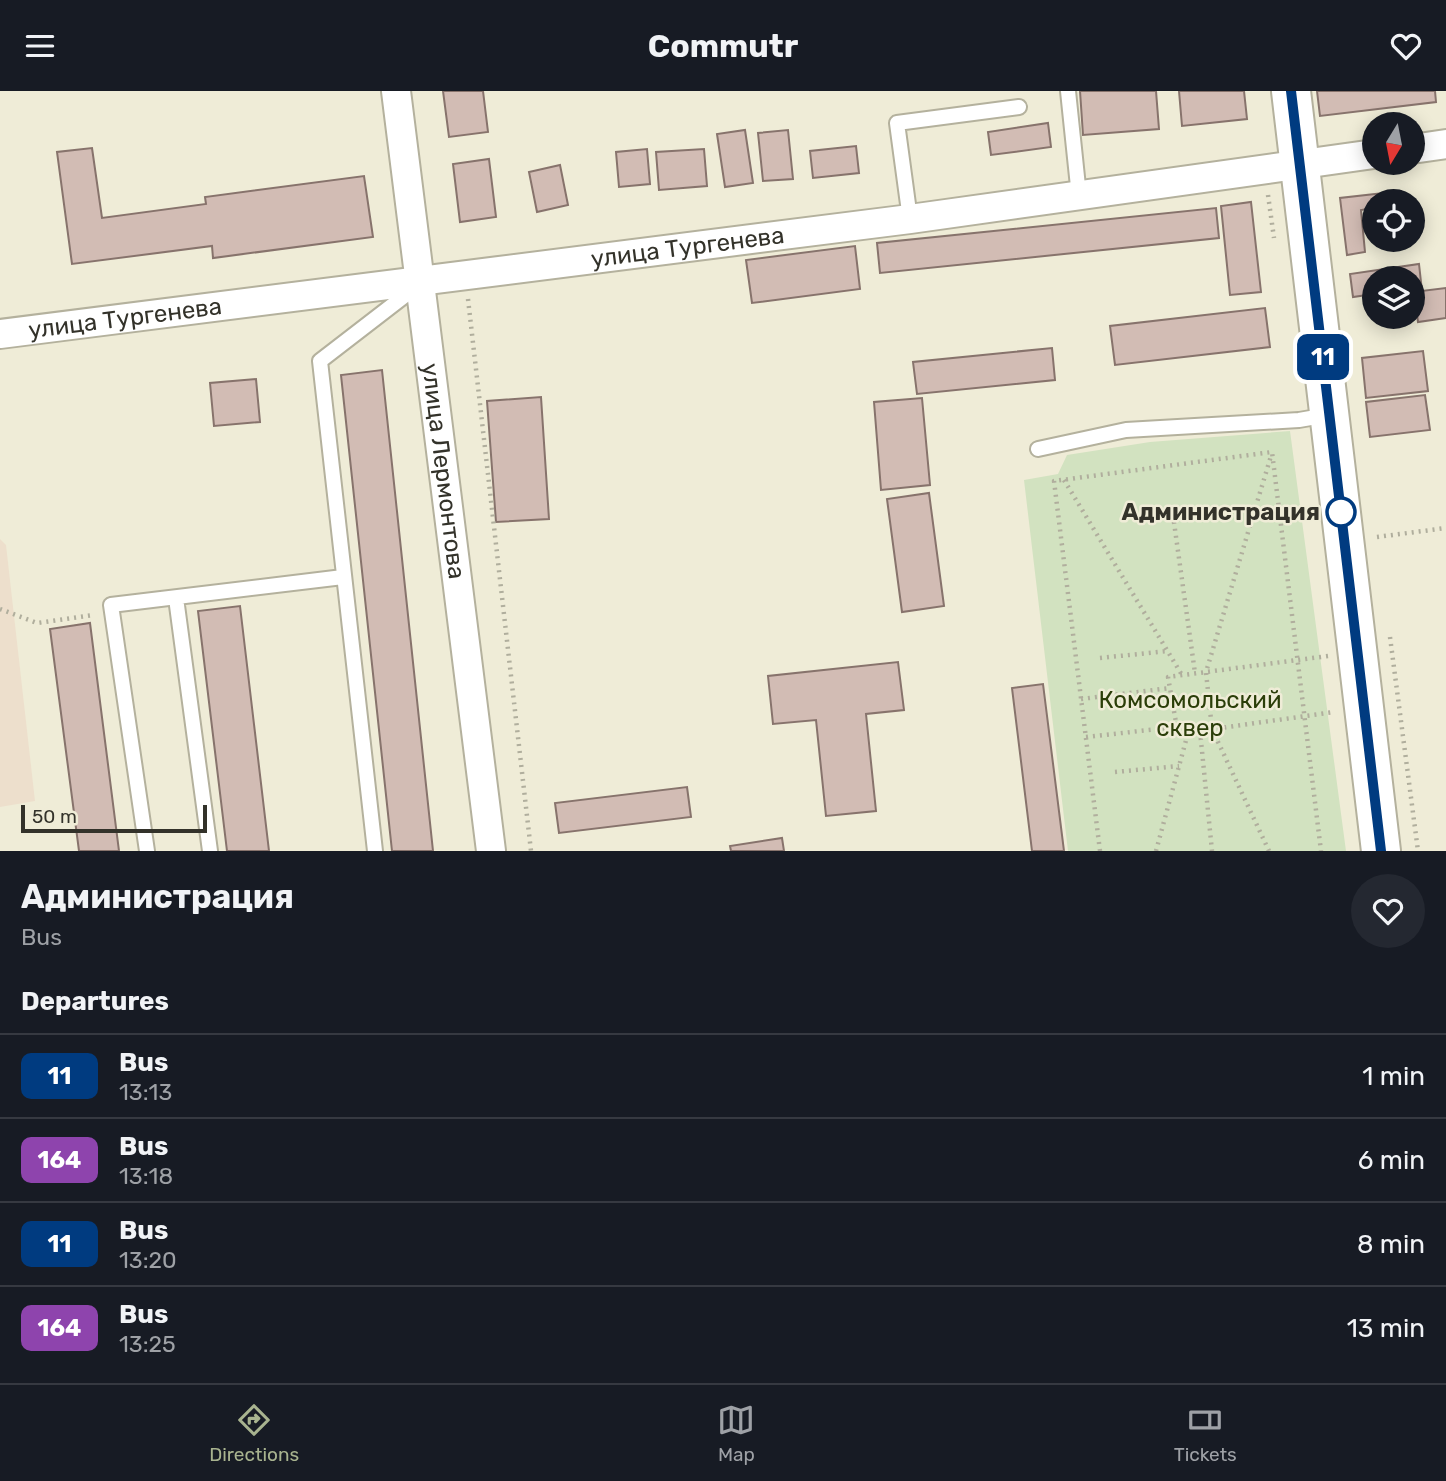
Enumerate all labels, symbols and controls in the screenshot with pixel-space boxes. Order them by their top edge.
icon: menu [21,27,59,65]
text: Commutr [648,27,798,65]
icon: heart [1387,27,1425,65]
north arrow [1362,112,1424,175]
map controls [1362,112,1425,329]
button: locate [1362,189,1425,252]
street label: улица Тургенева [589,221,786,273]
button: layers [1362,266,1425,329]
street label: улица Тургенева [27,292,223,344]
line badge: 11 [1292,334,1354,380]
text: 11 [1311,343,1335,371]
street label: улица Лермонтова [416,362,471,581]
marker: Администрация [1326,497,1356,527]
place label: Администрация [1122,498,1320,526]
park label: Комсомольский сквер [1098,686,1282,742]
scale bar [21,802,206,834]
text: 50 m [32,805,77,828]
button: heart [1351,874,1425,948]
text: Администрация [21,877,294,916]
text: Bus [21,923,62,951]
text: Departures [21,986,169,1017]
text: Bus [119,1047,168,1078]
text: 1 min [1362,1061,1425,1092]
text: 11 [48,1062,71,1090]
text: 13:13 [119,1078,172,1106]
text: Bus [119,1131,168,1162]
text: 6 min [1358,1145,1425,1176]
text: 164 [38,1146,81,1174]
text: 13:18 [119,1162,173,1190]
text: Bus [119,1215,168,1246]
text: 8 min [1357,1229,1425,1260]
text: 11 [48,1230,71,1258]
text: 13:20 [119,1246,177,1274]
text: Bus [119,1299,168,1330]
text: 13 min [1347,1313,1425,1344]
text: 164 [38,1314,81,1342]
text: 13:25 [119,1330,176,1358]
tab: Directions [209,1401,299,1466]
tab: Map [717,1401,755,1466]
tab: Tickets [1174,1401,1237,1466]

